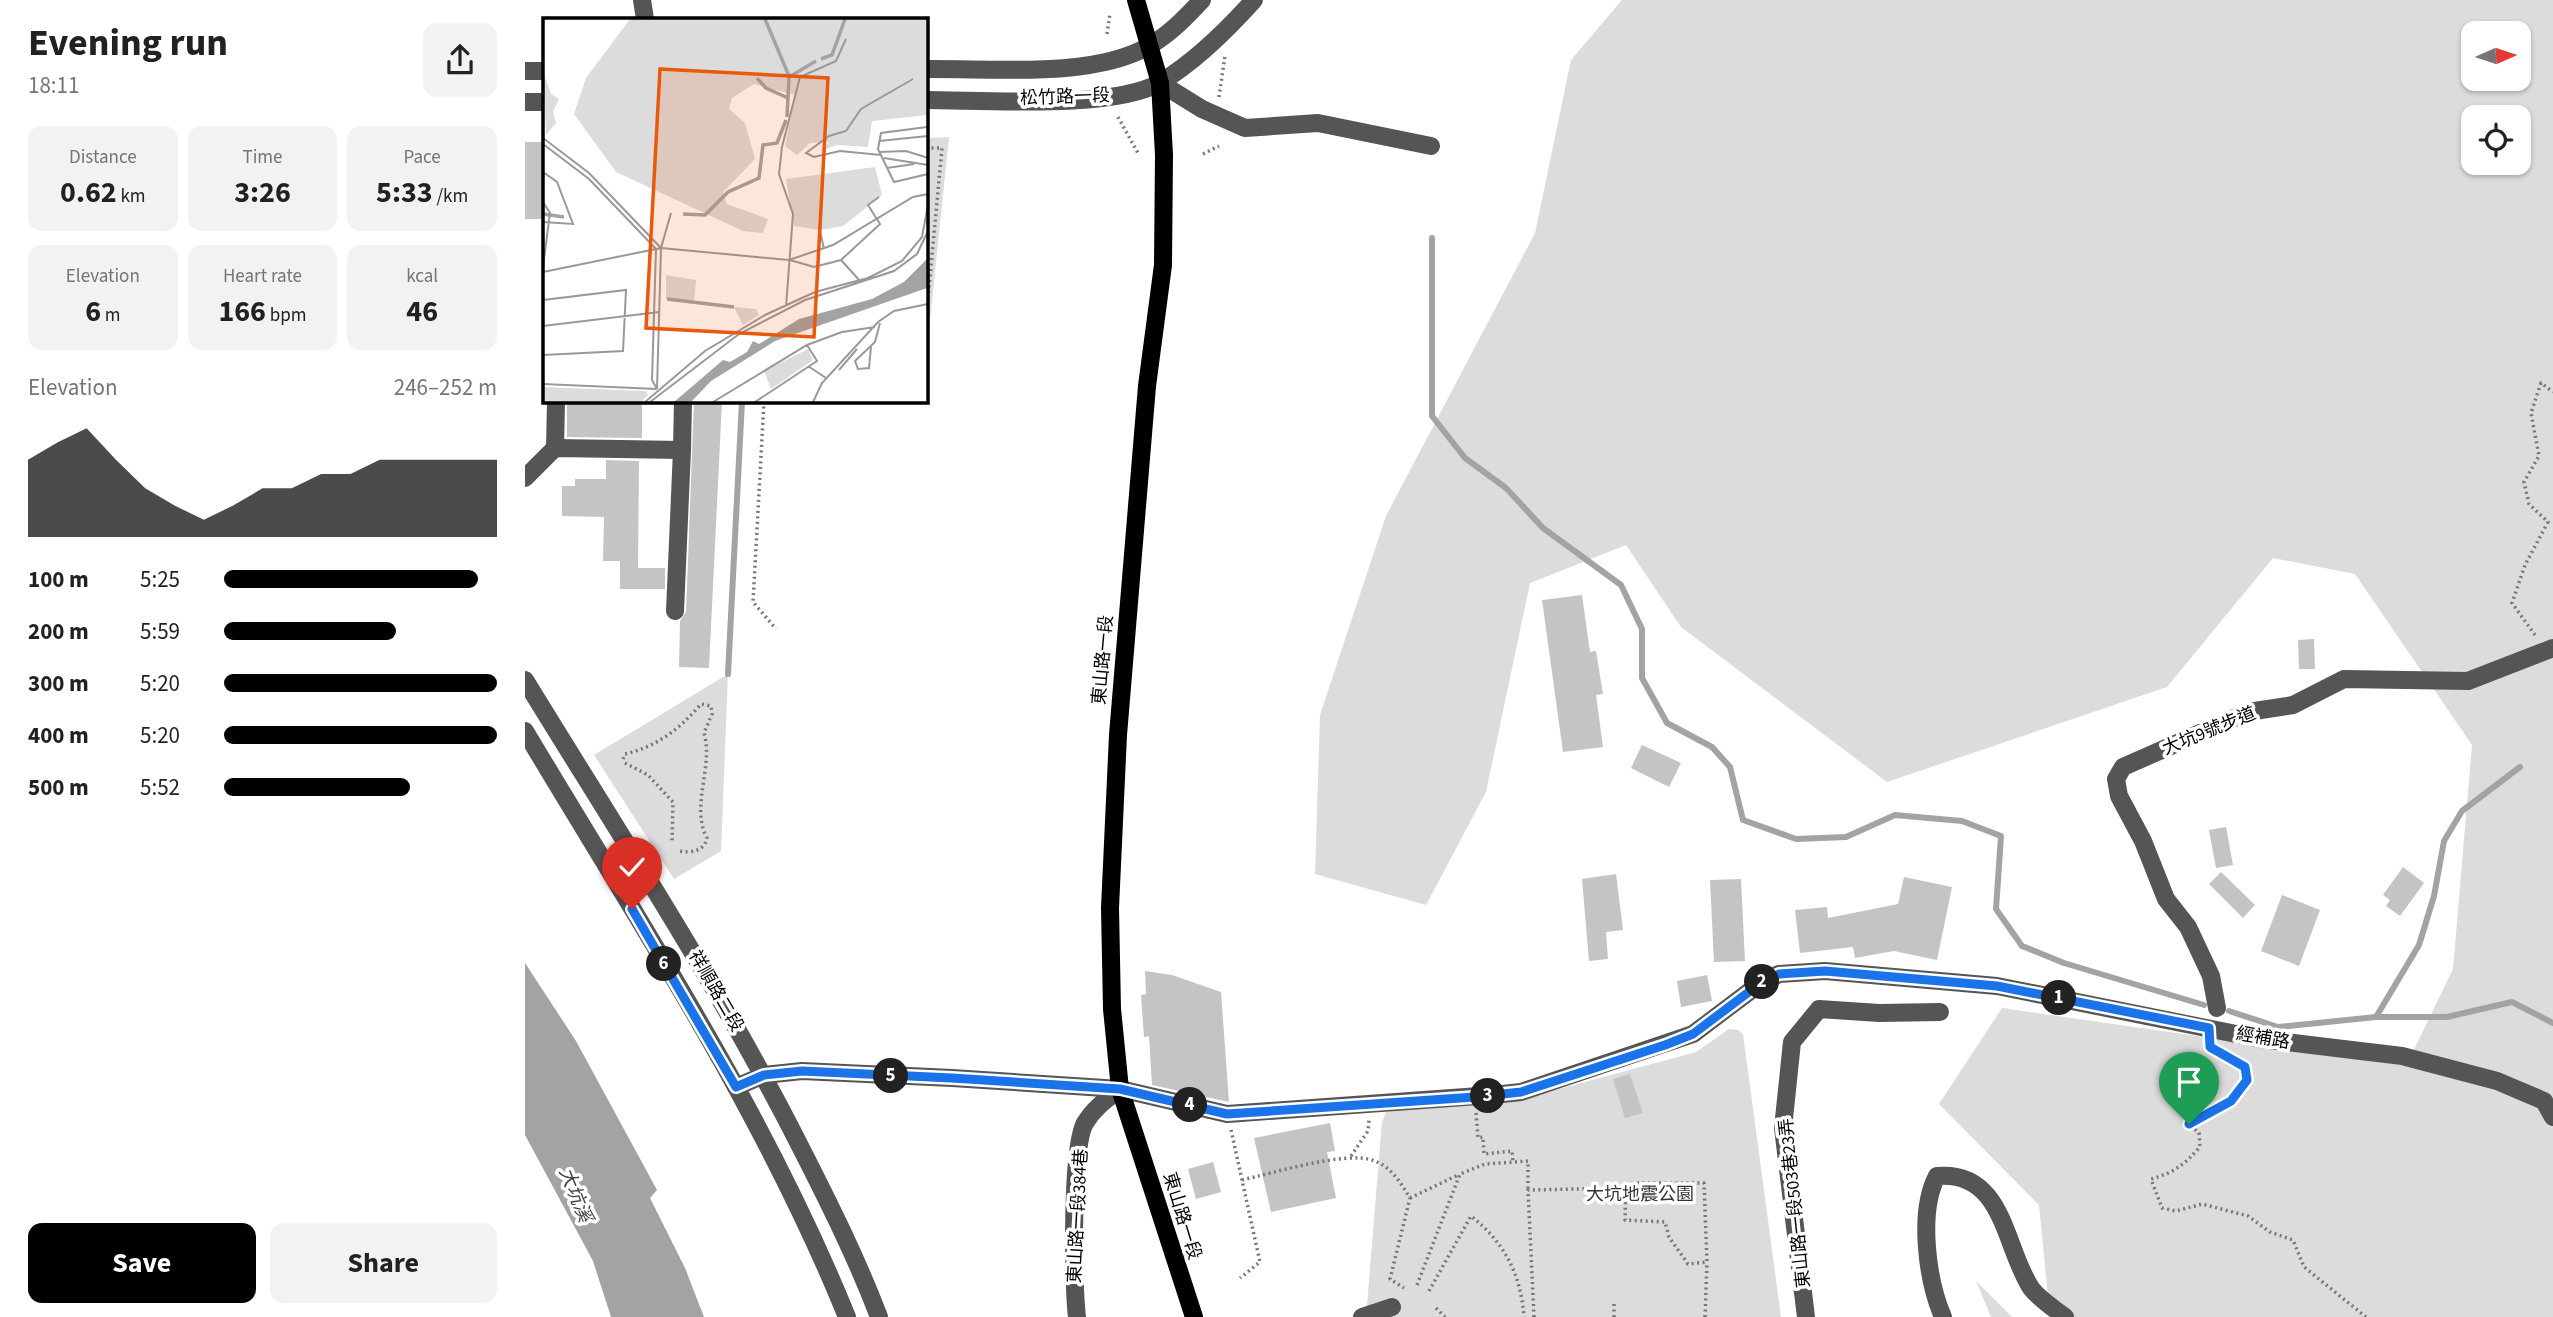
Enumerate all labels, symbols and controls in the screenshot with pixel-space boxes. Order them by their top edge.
text: Evening run [28,16,228,70]
inset map [543,18,927,402]
north arrow [2461,21,2531,91]
map controls [2461,21,2531,175]
button: share [423,23,497,97]
text: 18:11 [28,69,79,102]
street label: 松竹路一段 [1020,83,1110,111]
button: locate [2461,105,2531,175]
text: Distance [69,144,137,171]
text: Time [242,144,283,171]
text: Pace [404,144,441,171]
text: 0.62 [60,171,117,214]
text: 3:26 [234,171,291,214]
text: 5:33 [376,171,433,214]
text: km [117,183,146,210]
text: /km [433,183,468,210]
text: Elevation [66,263,140,290]
text: Heart rate [223,263,302,290]
text: kcal [406,263,438,290]
text: 6 [85,290,101,333]
text: 166 [218,290,266,333]
text: 46 [406,290,438,333]
text: m [101,302,121,329]
text: bpm [266,302,307,329]
text: Elevation [28,371,118,404]
text: 246–252 m [394,371,497,404]
text: 100 m [28,563,89,596]
text: 5:25 [140,563,180,596]
street label: 東山路一段 [1087,614,1119,706]
text: 200 m [28,615,89,648]
text: 5:59 [140,615,180,648]
text: 300 m [28,667,89,700]
text: 5:20 [140,667,180,700]
street label: 大坑9號步道 [2158,701,2260,761]
text: 400 m [28,719,89,752]
text: 5:20 [140,719,180,752]
text: 500 m [28,771,89,804]
text: 5:52 [140,771,180,804]
pin [602,837,662,909]
icon: check [613,848,651,886]
pin: 6 [647,946,681,982]
street label: 祥順路二段 [683,946,749,1036]
text: 6 [658,950,669,977]
pin: 2 [1745,964,1779,1000]
text: 2 [1756,968,1767,995]
pin: 1 [2041,981,2077,1016]
text: 1 [2053,984,2064,1011]
street label: 經補路 [2234,1021,2292,1055]
pin [2159,1052,2219,1124]
pin: 5 [873,1058,909,1094]
text: 5 [885,1062,896,1089]
icon: arrive [2170,1063,2208,1101]
pin: 3 [1471,1078,1506,1114]
text: 3 [1482,1082,1493,1109]
pin: 4 [1173,1088,1207,1122]
text: 4 [1184,1091,1195,1118]
street label: 東山路一段503巷23弄 [1774,1117,1816,1289]
street label: 東山路一段384巷 [1062,1148,1094,1284]
water label: 大坑溪 [552,1164,599,1229]
street label: 東山路一段 [1157,1169,1207,1263]
park label: 大坑地震公園 [1586,1182,1694,1207]
button: Save [28,1223,256,1303]
button: Share [270,1223,497,1303]

